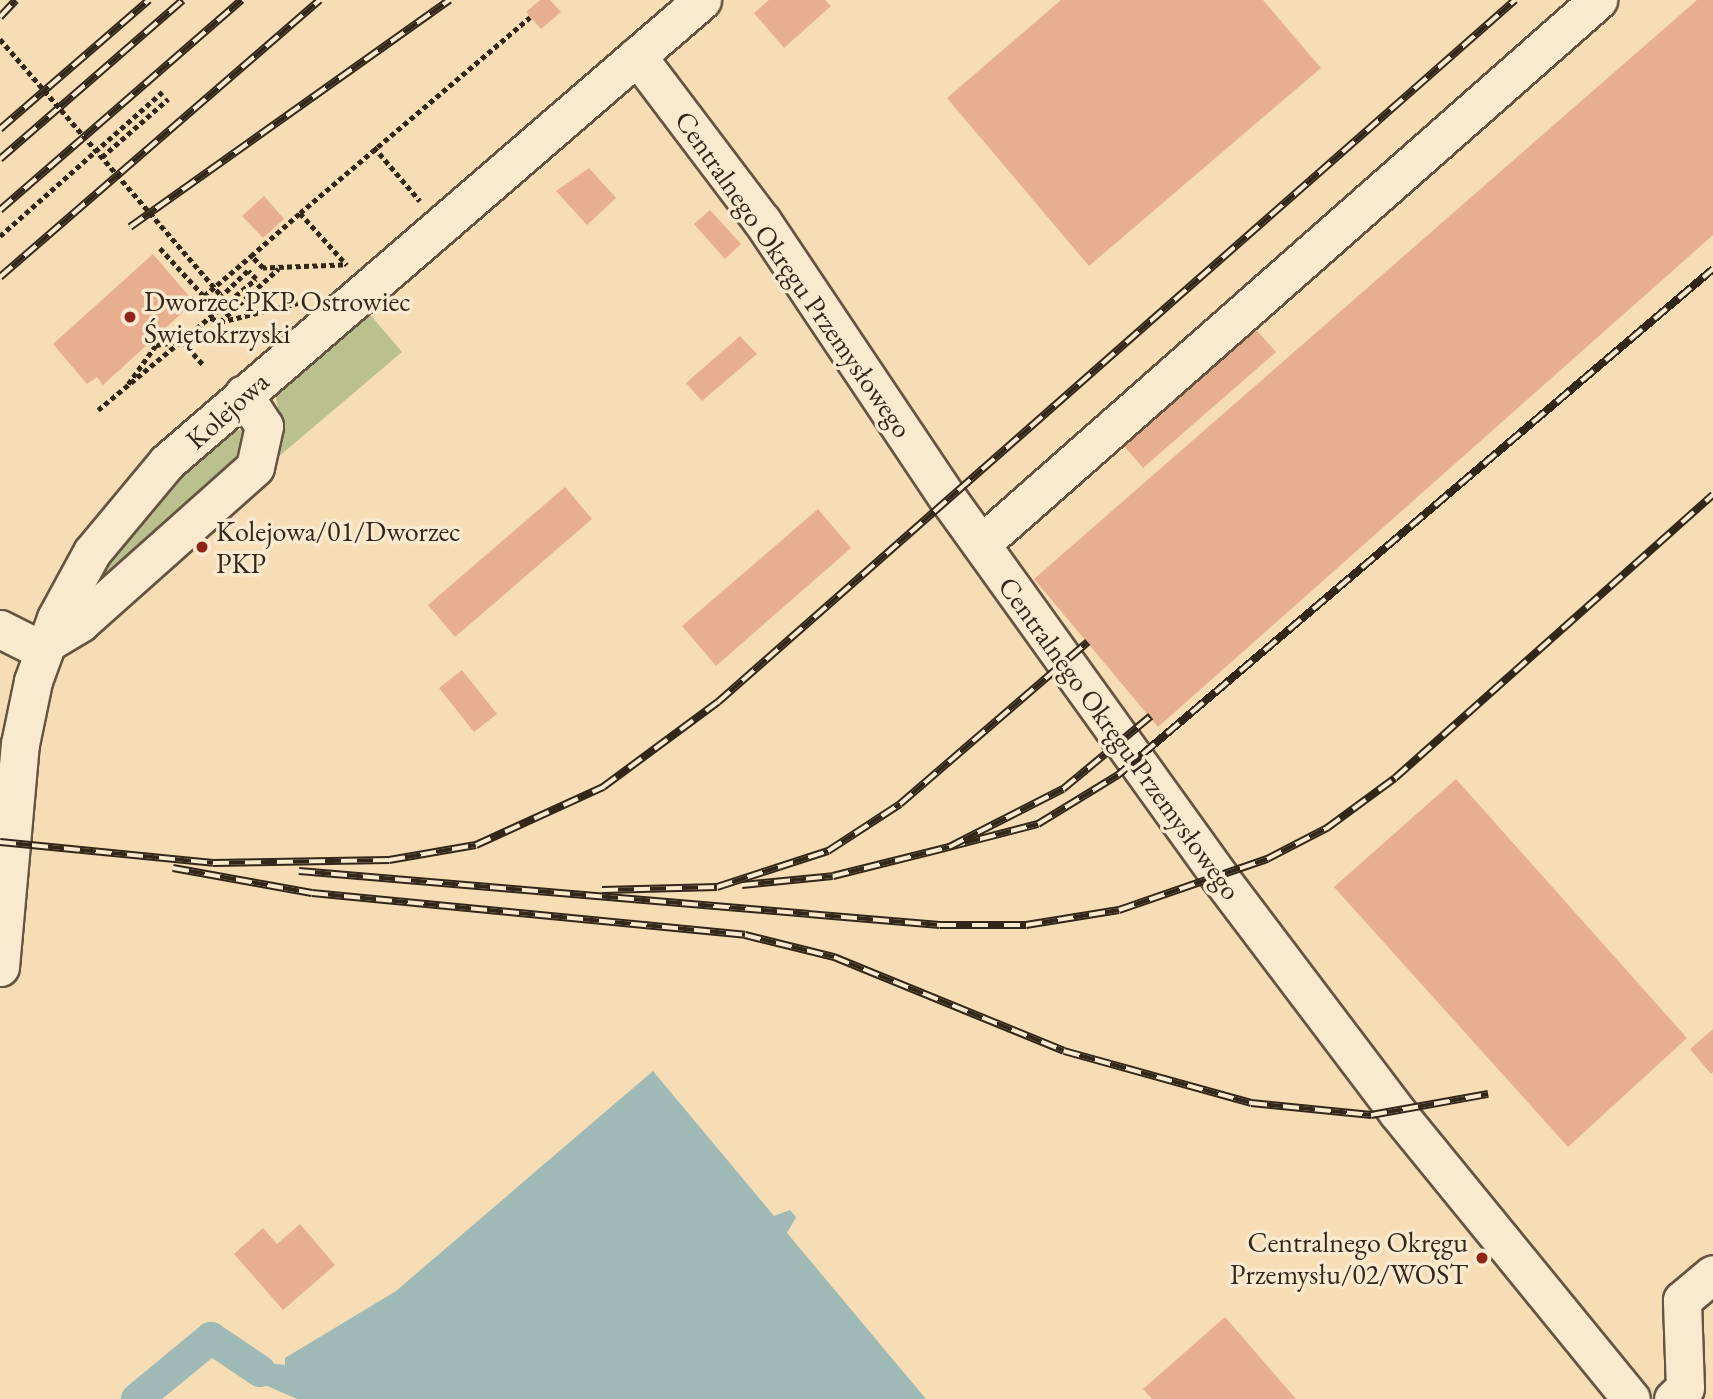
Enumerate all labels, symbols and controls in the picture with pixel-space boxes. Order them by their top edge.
street label: Centralnego Okręgu Przemysłowego [668,104,920,444]
place label: Dworzec PKP Ostrowiec Świętokrzyski [144,284,411,350]
marker: Dworzec PKP Ostrowiec Świętokrzyski [122,309,138,325]
street label: Kolejowa [179,364,275,456]
place label: Kolejowa/01/Dworzec PKP [216,514,460,580]
marker: Kolejowa/01/Dworzec PKP [194,539,210,555]
street label: Centralnego Okręgu Przemysłowego [991,570,1249,906]
place label: Centralnego Okręgu Przemysłu/02/WOST [1230,1225,1468,1291]
marker: Centralnego Okręgu Przemysłu/02/WOST [1474,1250,1490,1266]

